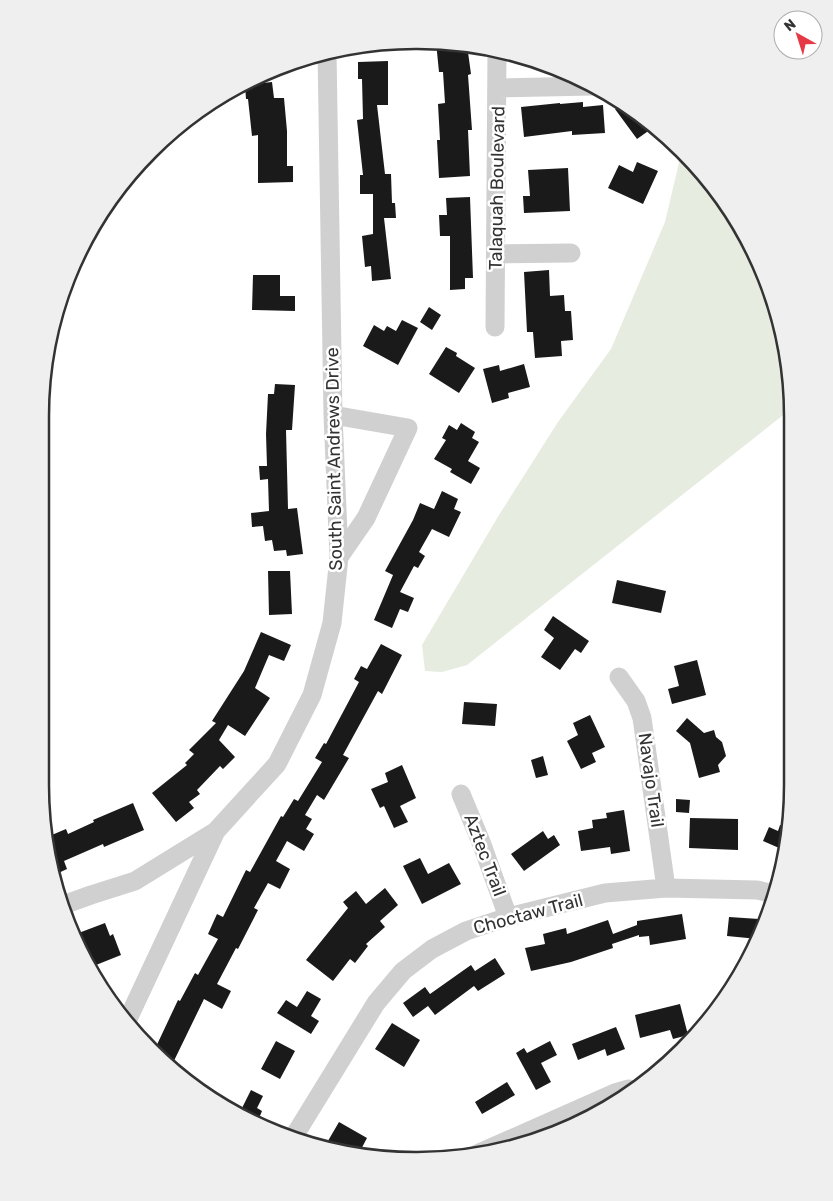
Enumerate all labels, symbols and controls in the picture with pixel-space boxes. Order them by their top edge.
north arrow [773,10,823,60]
text: N [781,16,799,35]
street label: Talaquah Boulevard [485,106,509,270]
street label: South Saint Andrews Drive [321,347,347,571]
street label: Navajo Trail [633,731,669,829]
street label: Aztec Trail [459,811,511,899]
street label: Choctaw Trail [471,889,585,939]

